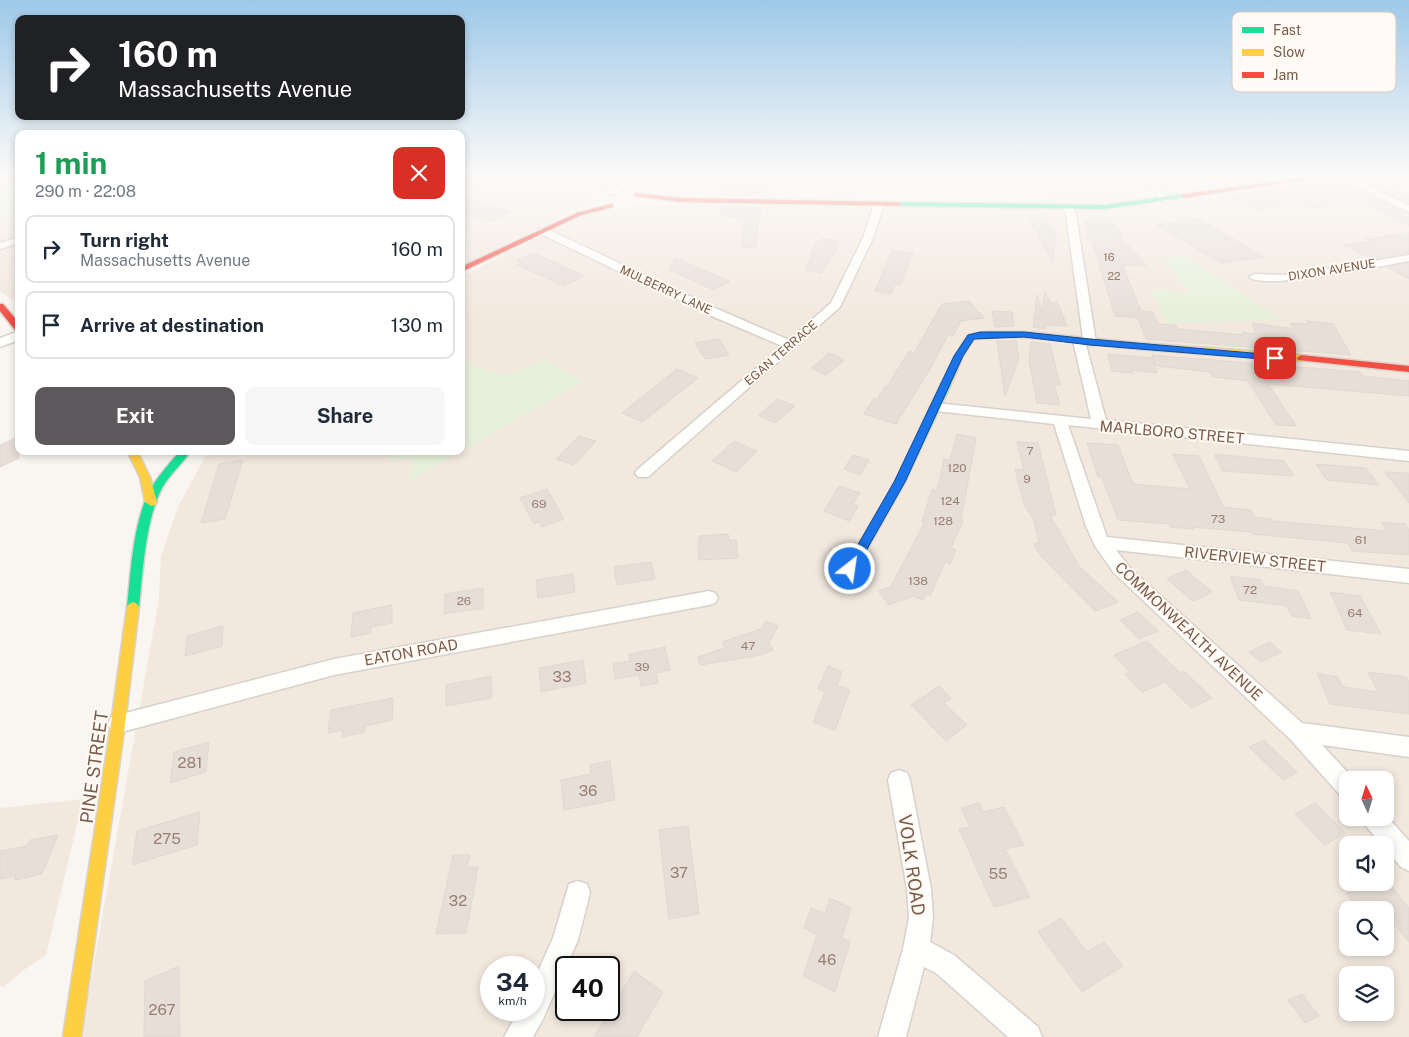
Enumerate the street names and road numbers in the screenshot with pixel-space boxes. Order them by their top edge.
street label: DIXON AVENUE [1287,256,1377,284]
street label: MULBERRY LANE [618,263,714,317]
street label: EGAN TERRACE [742,318,820,388]
street label: MARLBORO STREET [1099,417,1245,447]
street label: RIVERVIEW STREET [1184,543,1327,575]
street label: COMMONWEALTH AVENUE [1112,558,1266,704]
street label: EATON ROAD [363,635,459,669]
street label: PINE STREET [76,709,112,825]
street label: VOLK ROAD [895,813,929,917]

